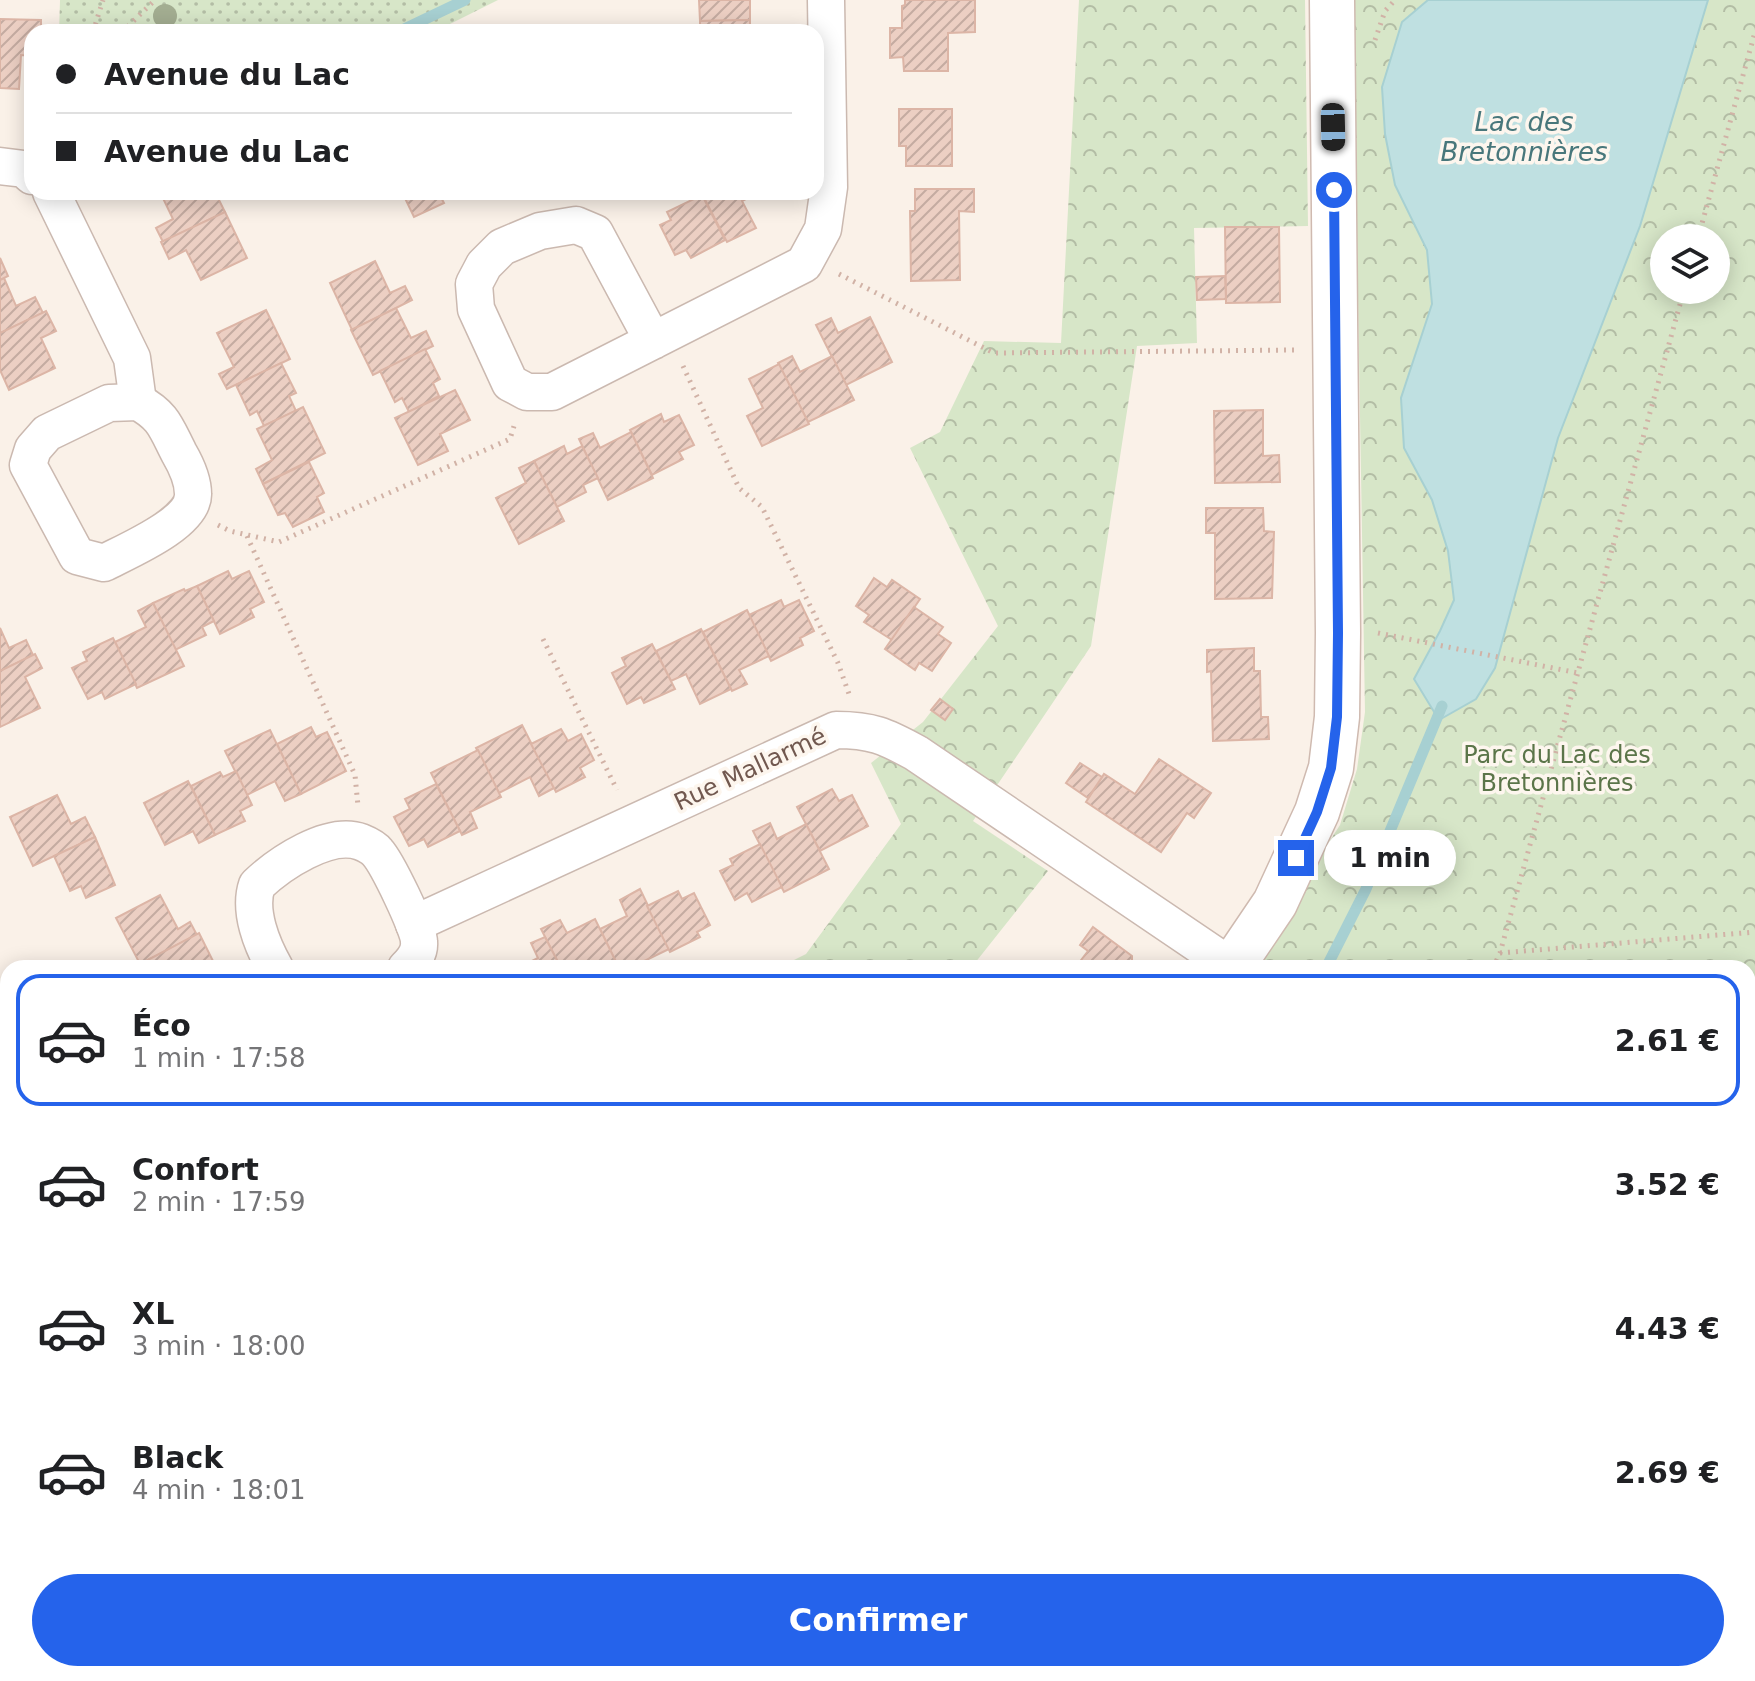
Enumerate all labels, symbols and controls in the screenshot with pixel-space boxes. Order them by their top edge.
text: Avenue du Lac [104,57,350,92]
car [1321,103,1345,151]
water label: Lac des Bretonnières [1440,107,1608,167]
text: Avenue du Lac [104,134,350,169]
route start [1316,172,1352,208]
map controls [1650,224,1730,304]
button: layers [1650,224,1730,304]
street label: Rue Mallarmé [670,722,830,816]
park label: Parc du Lac des Bretonnières [1463,741,1651,797]
callout: 1 min [1324,830,1456,886]
route end [1278,840,1314,876]
text: 1 min [1349,843,1431,873]
icon: car [36,1004,108,1076]
text: Éco [132,1008,191,1043]
text: 2.61 € [1615,1023,1720,1058]
text: 1 min · 17:58 [132,1043,306,1073]
icon: car [36,1148,108,1220]
text: Confort [132,1152,259,1187]
text: 3.52 € [1615,1167,1720,1202]
text: 2 min · 17:59 [132,1187,306,1217]
icon: car [36,1292,108,1364]
text: XL [132,1296,174,1331]
text: 4.43 € [1615,1311,1720,1346]
text: 3 min · 18:00 [132,1331,306,1361]
icon: car [36,1436,108,1508]
text: Black [132,1440,223,1475]
text: 2.69 € [1615,1455,1720,1490]
text: 4 min · 18:01 [132,1475,306,1505]
button: Confirmer [32,1574,1724,1666]

